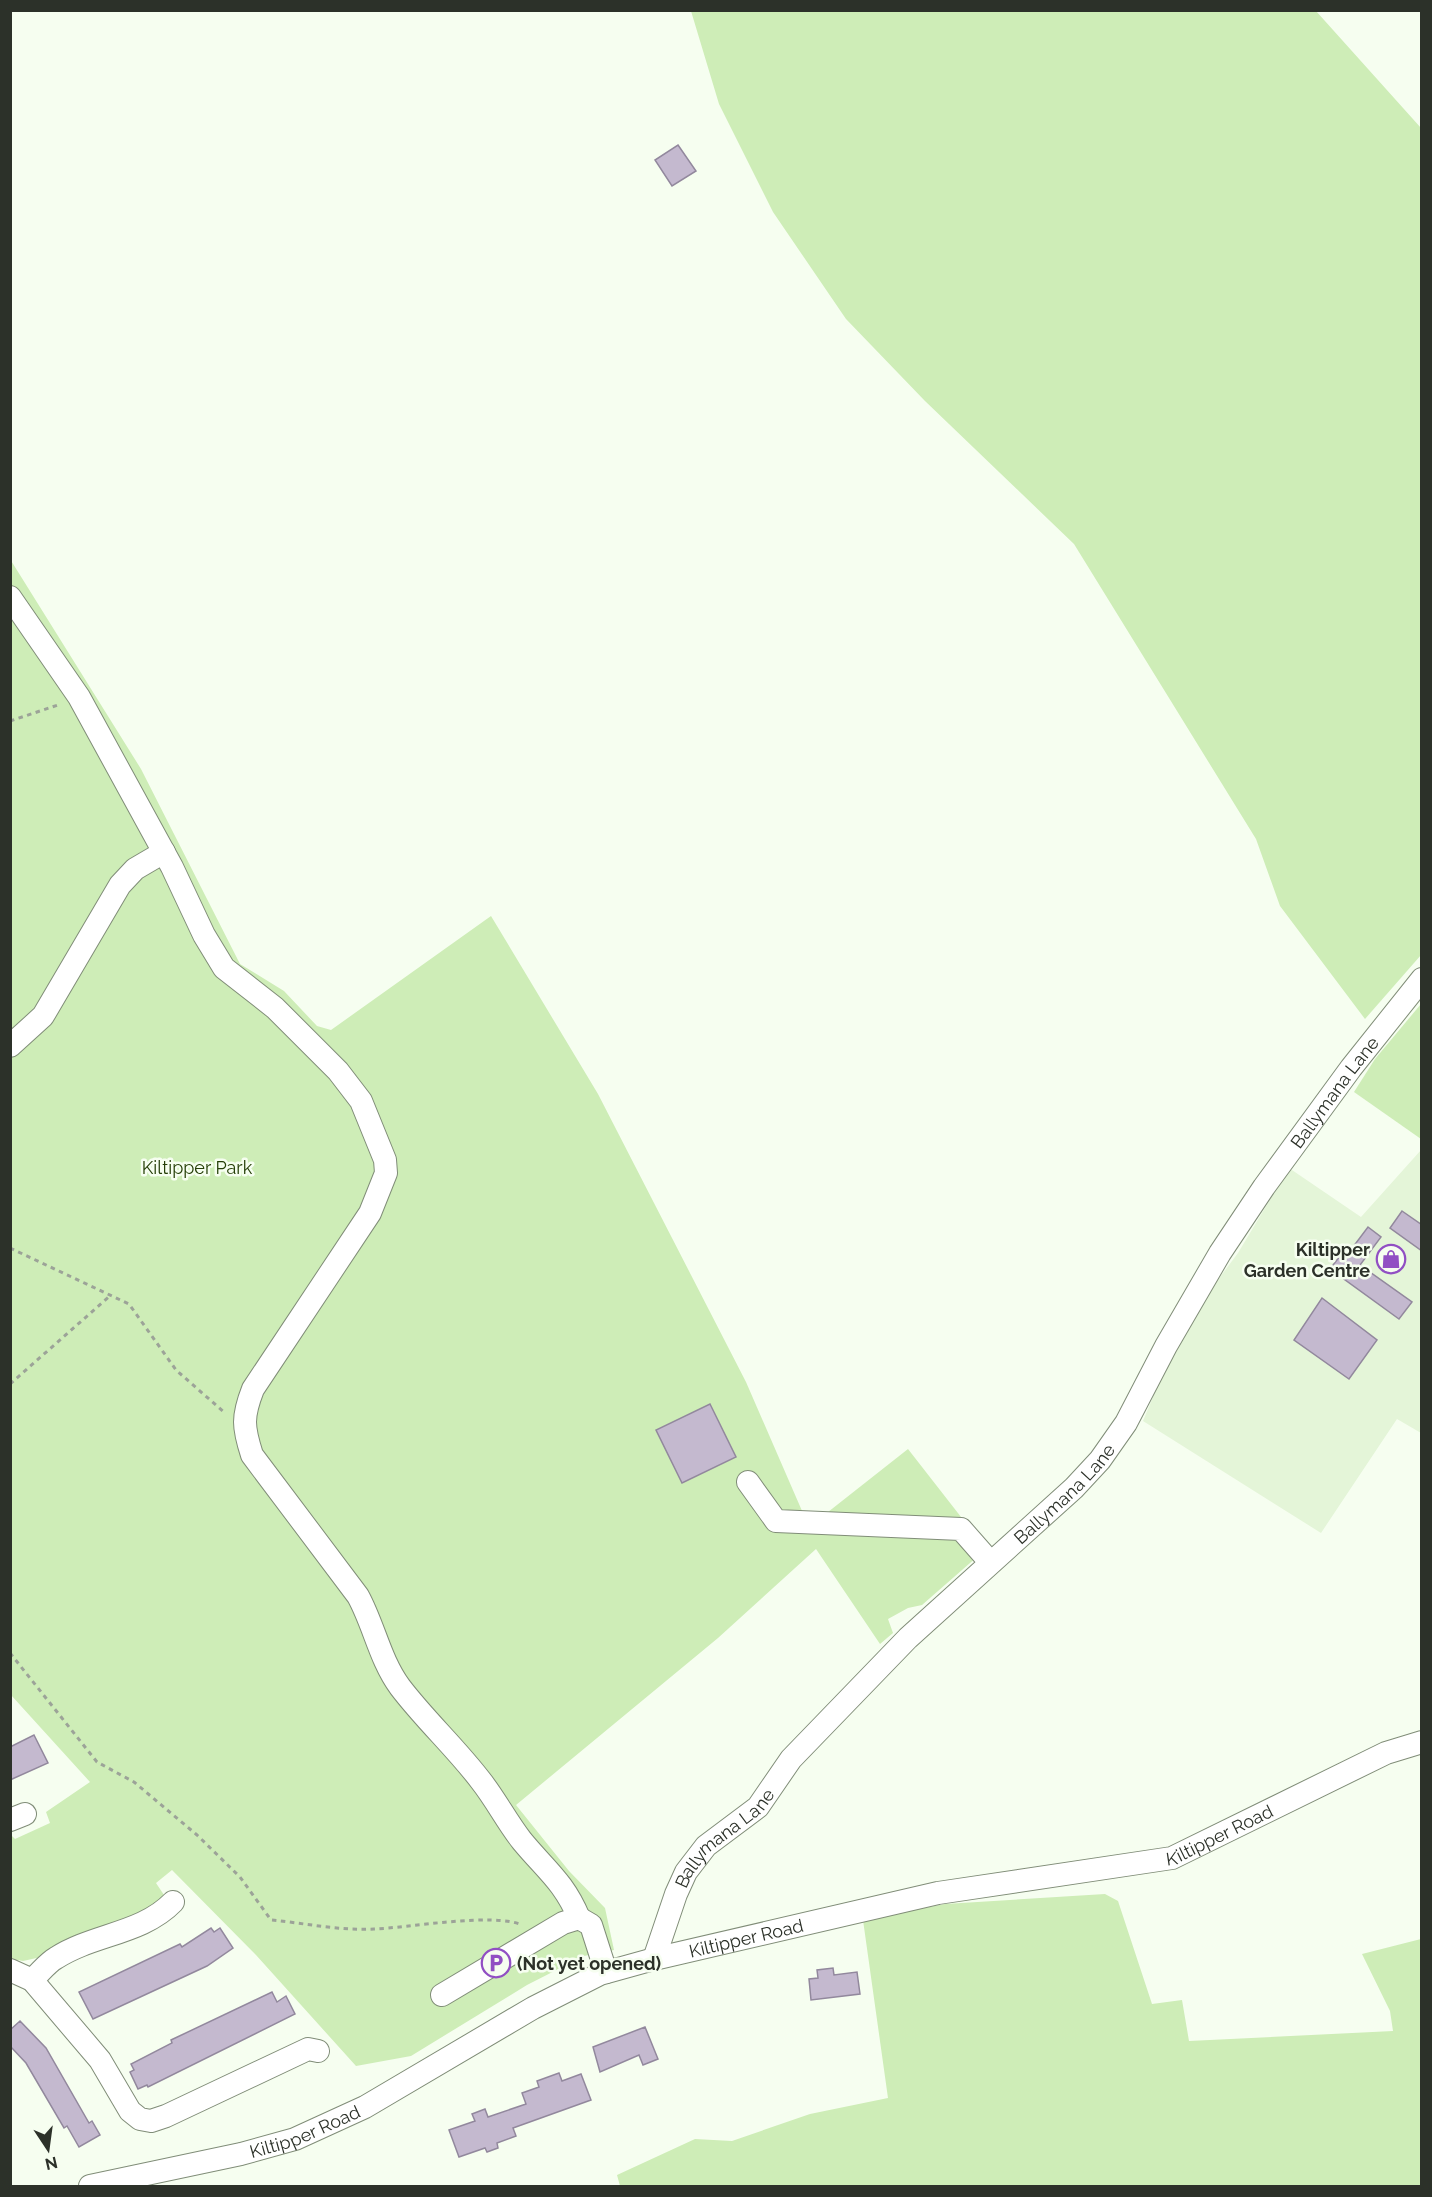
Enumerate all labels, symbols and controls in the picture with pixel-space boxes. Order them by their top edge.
street label: Ballymana Lane [1286,1032,1383,1152]
park label: Kiltipper Park [142,1157,253,1178]
place label: Kiltipper Garden Centre [1244,1239,1370,1281]
shop icon: Kiltipper Garden Centre [1375,1243,1407,1275]
street label: Ballymana Lane [1009,1439,1119,1548]
street label: Ballymana Lane [670,1784,778,1891]
street label: Kiltipper Road [1164,1800,1276,1869]
street label: Kiltipper Road [687,1914,805,1961]
parking icon: (Not yet opened) [480,1947,512,1979]
place label: (Not yet opened) [517,1953,661,1974]
street label: Kiltipper Road [247,2100,363,2162]
north arrow [18,2119,78,2179]
text: N [43,2152,59,2174]

